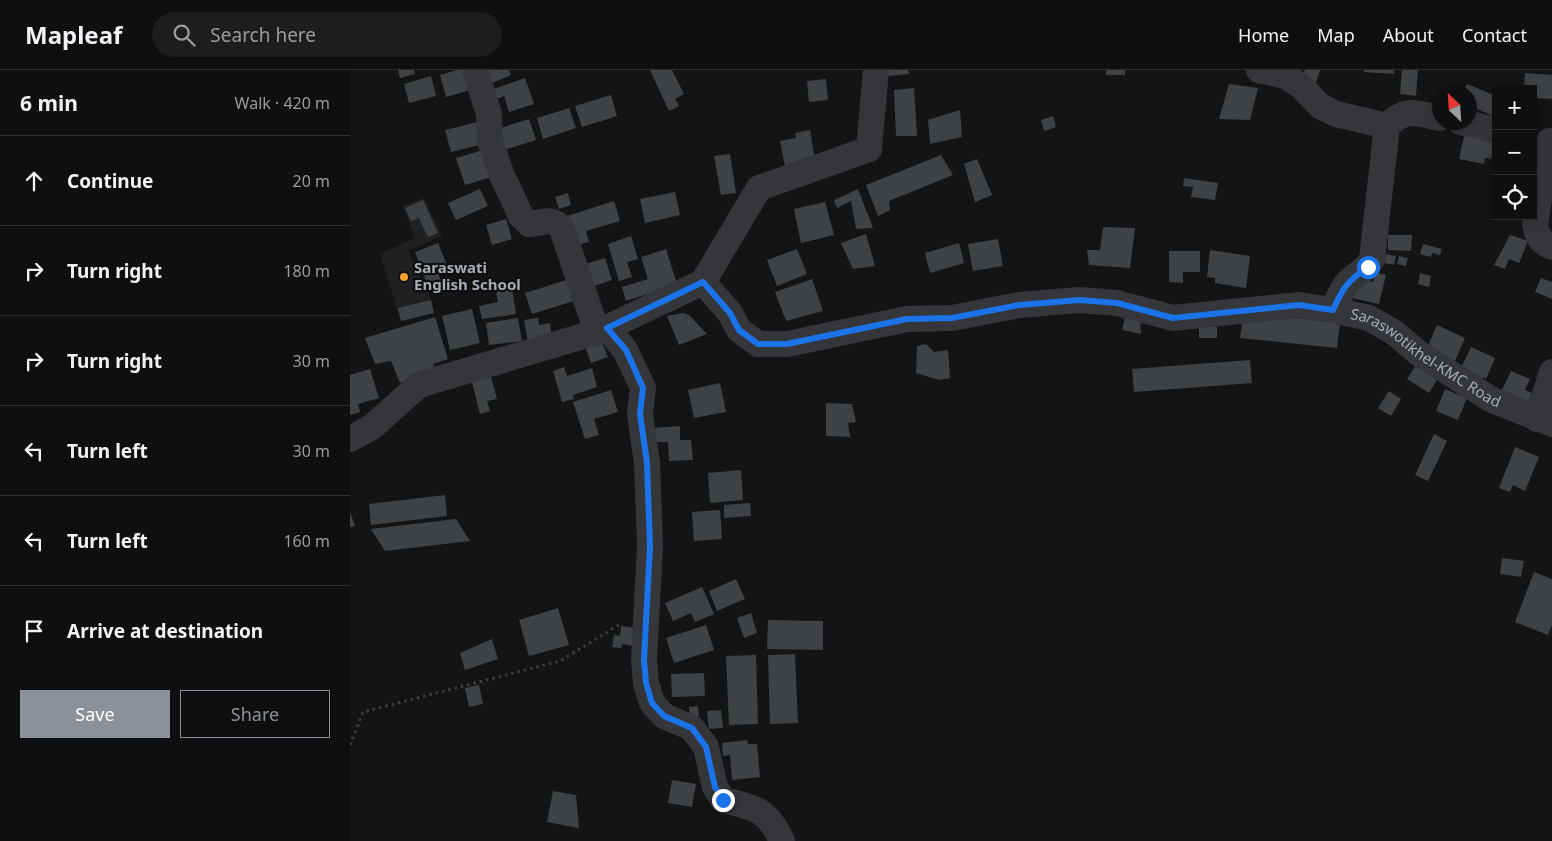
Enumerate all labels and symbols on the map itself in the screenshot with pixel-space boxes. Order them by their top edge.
north arrow [1432,85,1477,130]
route start [1357,256,1380,279]
place label: Saraswati English School [414,257,521,294]
marker: Saraswati English School [398,271,410,283]
street label: Saraswotikhel-KMC Road [1349,303,1504,412]
route end [712,789,735,812]

